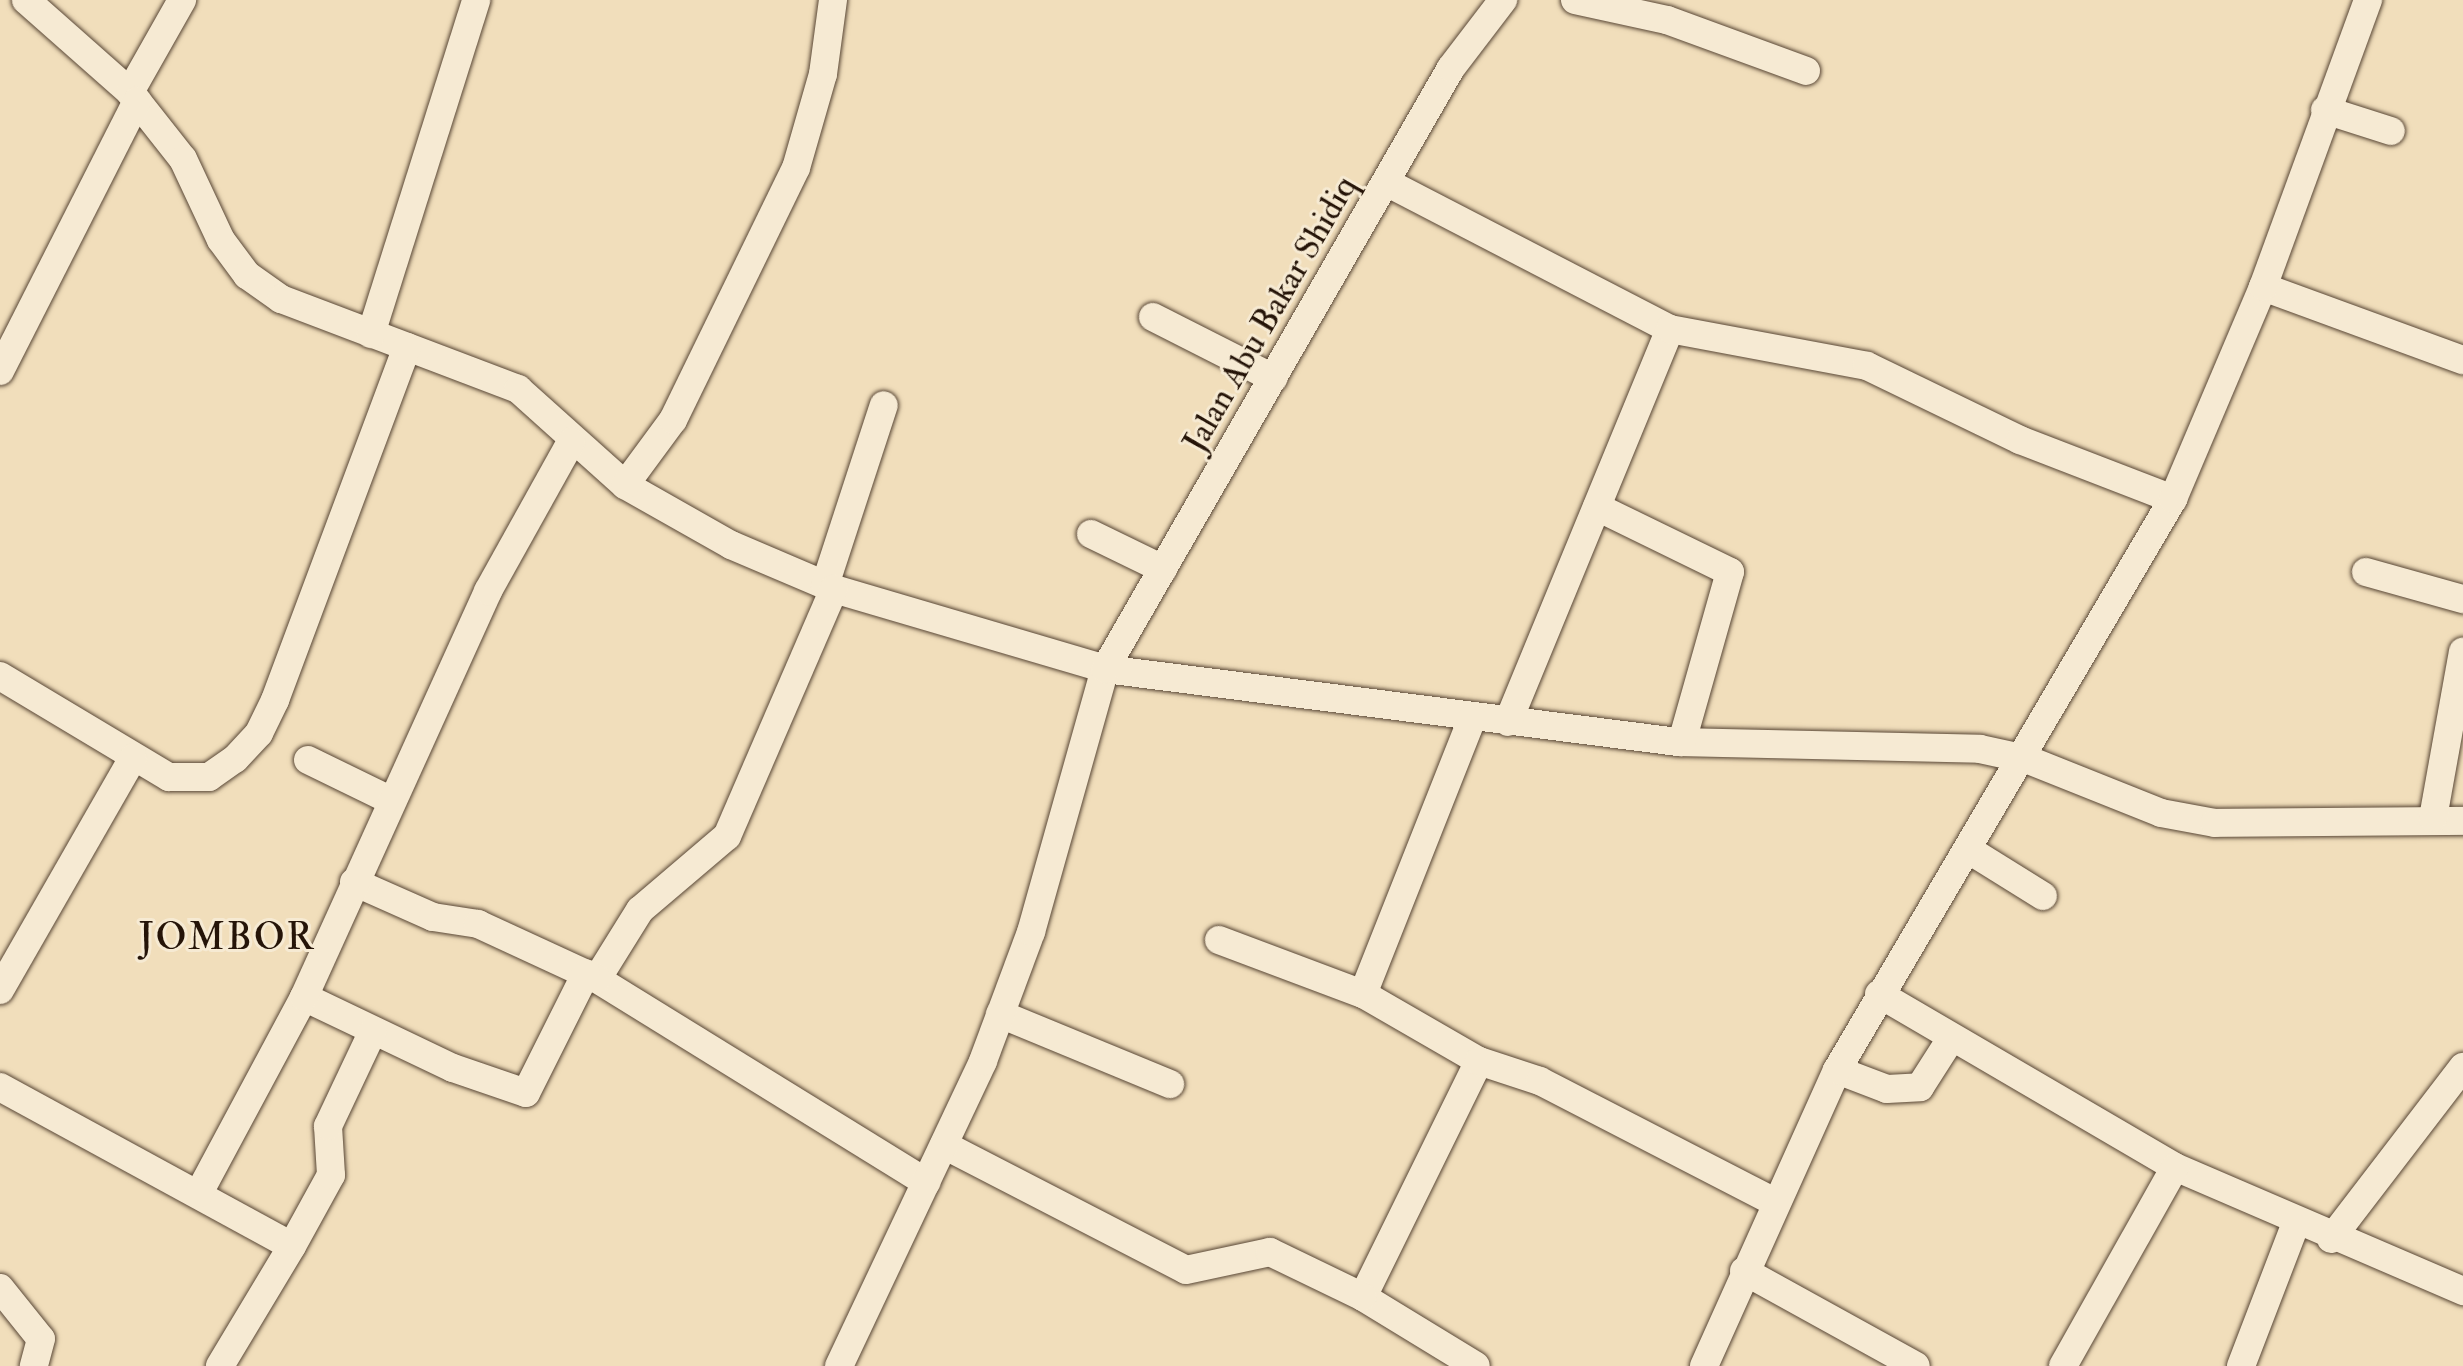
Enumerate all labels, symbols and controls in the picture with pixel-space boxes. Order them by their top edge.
street label: Jalan Abu Bakar Shidiq [1174,169,1366,459]
district label: JOMBOR [139,915,315,961]

